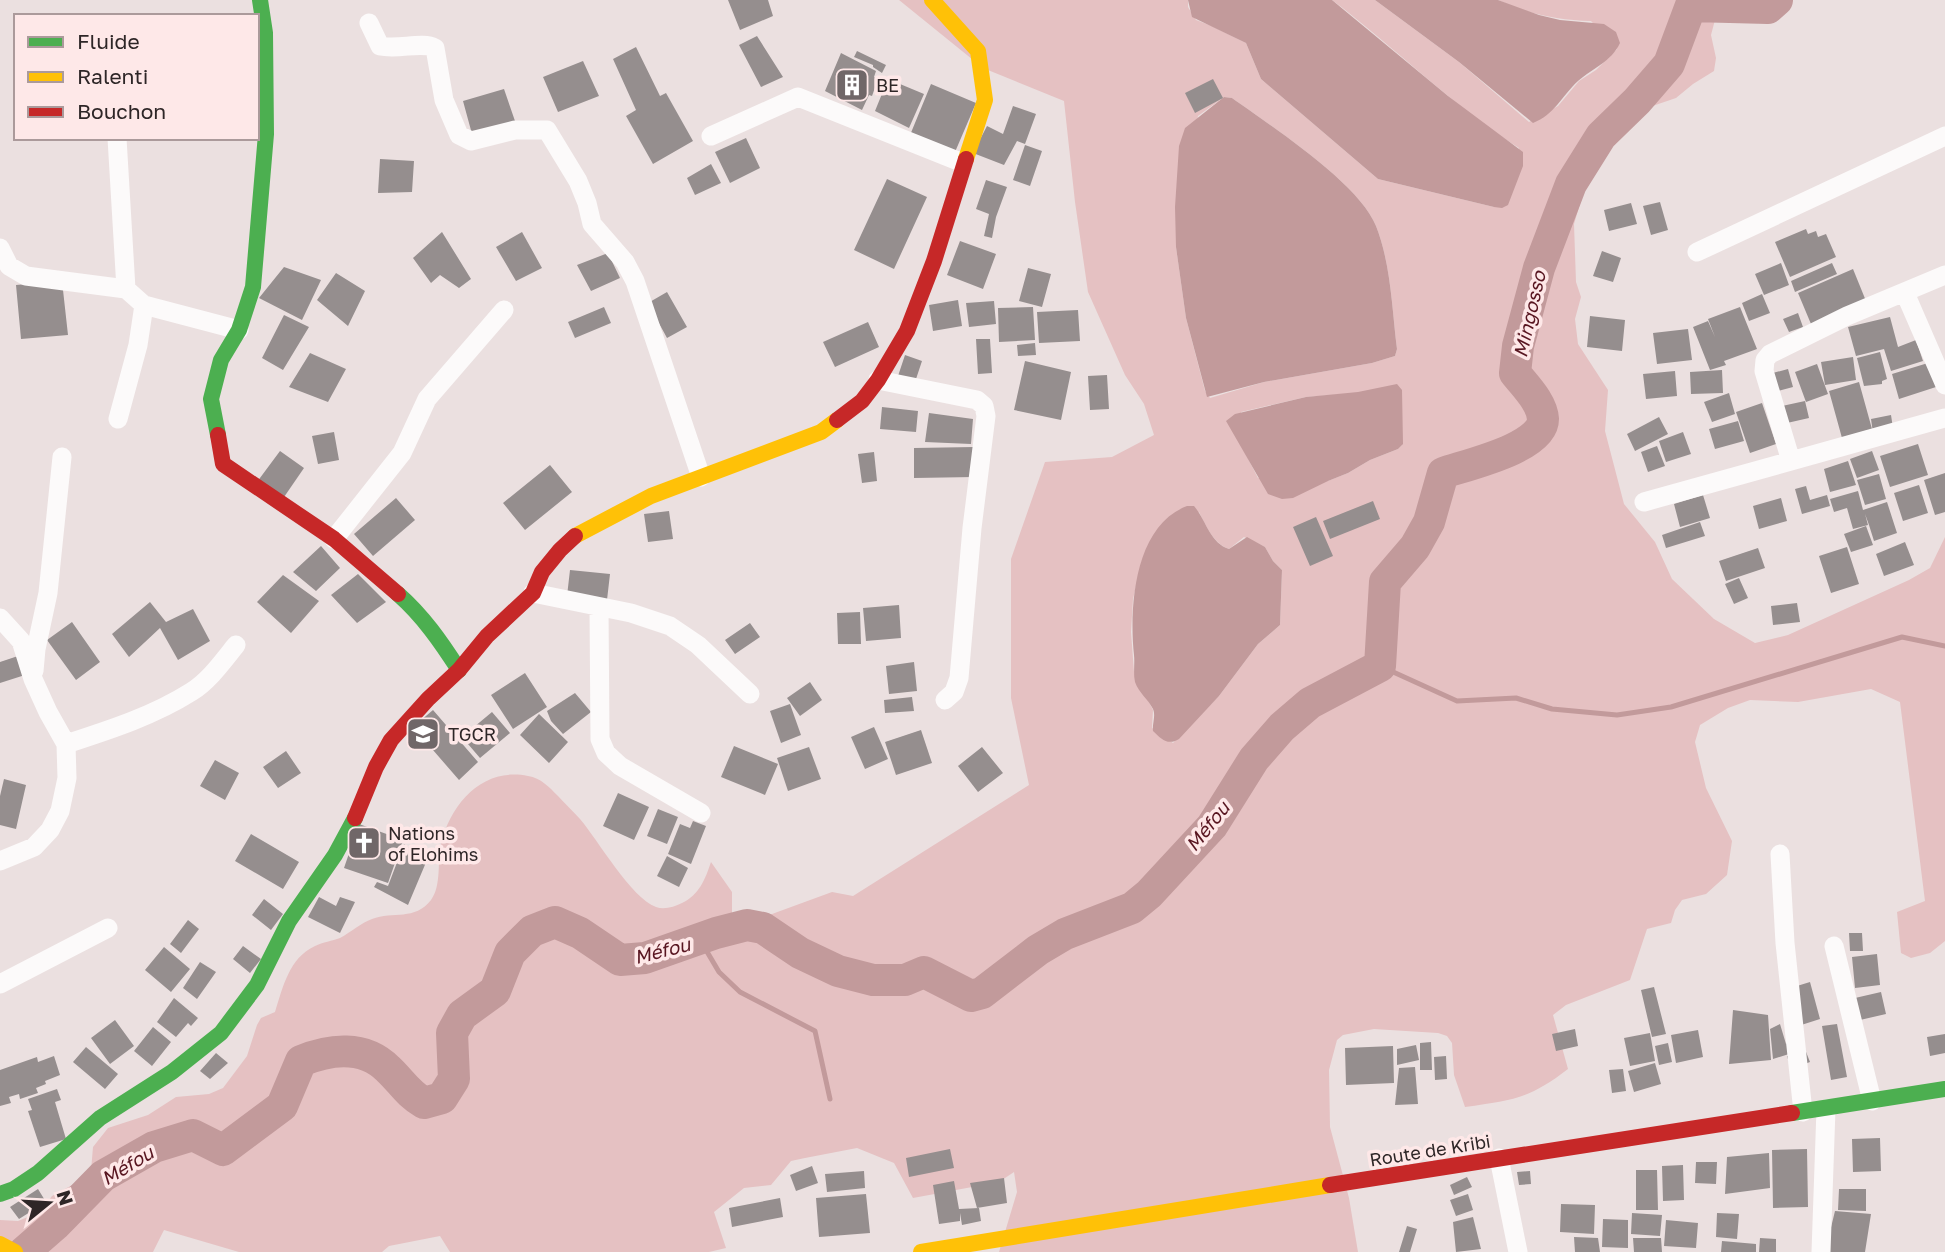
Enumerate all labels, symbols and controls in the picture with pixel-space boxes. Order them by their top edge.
legend [14,14,259,140]
text: Fluide [77,28,140,54]
text: Ralenti [77,63,148,89]
building icon: BE [833,66,871,104]
place label: BE [876,74,899,96]
text: Bouchon [77,98,166,124]
water label: Mingosso [1508,267,1550,359]
school or university icon: TGCR [404,715,442,753]
place label: TGCR [448,723,496,745]
water label: Méfou [1180,796,1235,855]
place label: Nations of Elohims [388,822,478,865]
church icon: Nations of Elohims [345,824,383,862]
water label: Méfou [632,932,694,968]
street label: Route de Kribi [1368,1130,1492,1170]
water label: Méfou [97,1140,159,1189]
north arrow [14,1168,84,1238]
text: N [52,1187,79,1208]

